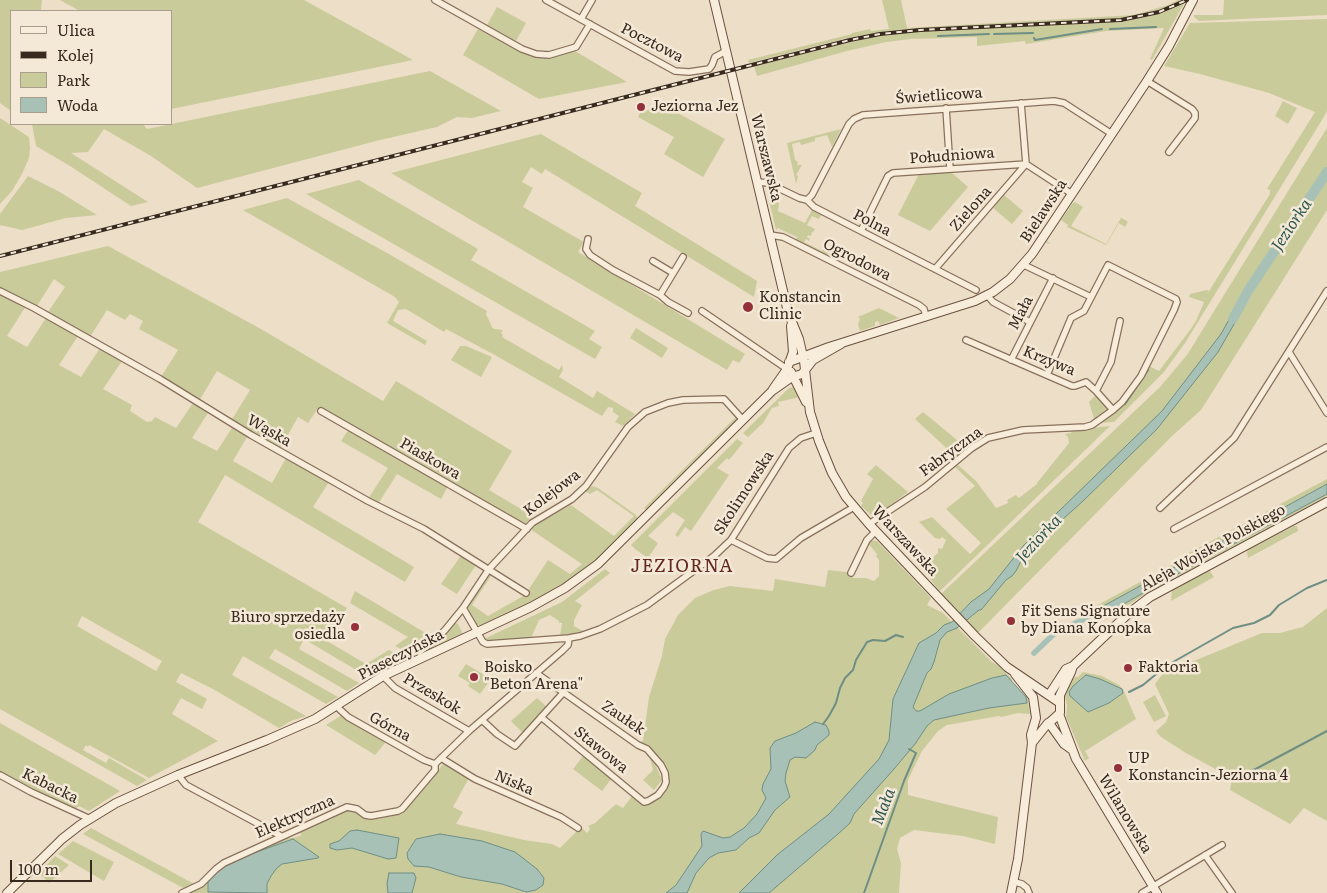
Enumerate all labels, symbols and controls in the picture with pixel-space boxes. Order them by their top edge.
legend [10,10,172,125]
text: Ulica [57,18,95,41]
street label: Pocztowa [618,20,686,66]
text: Kolej [57,43,94,66]
text: Park [57,68,90,91]
street label: Świetlicowa [895,84,983,108]
text: Woda [57,93,98,116]
place label: Jeziorna Jez [651,98,738,116]
marker: Jeziorna Jez [635,101,647,113]
street label: Warszawska [746,112,786,204]
street label: Południowa [909,144,995,168]
street label: Bielawska [1017,176,1071,246]
street label: Zielona [947,183,995,235]
water label: Jeziorka [1268,196,1316,254]
street label: Polna [850,206,894,240]
street label: Ogrodowa [820,235,894,285]
place label: Konstancin Clinic [759,289,841,324]
street label: Mała [1005,293,1037,333]
marker: Konstancin Clinic [741,300,755,314]
street label: Krzywa [1020,342,1078,380]
street label: Wąska [244,411,294,451]
street label: Fabryczna [916,423,986,481]
street label: Piaskowa [396,434,464,484]
street label: Skolimowska [710,448,778,538]
street label: Kolejowa [520,466,584,520]
street label: Aleja Wojska Polskiego [1137,501,1289,595]
street label: Warszawska [868,502,942,580]
water label: Jeziorka [1012,511,1066,567]
district label: JEZIORNA [630,556,734,578]
place label: Fit Sens Signature by Diana Konopka [1021,603,1151,638]
place label: Biuro sprzedaży osiedla [231,609,345,644]
marker: Fit Sens Signature by Diana Konopka [1005,615,1017,627]
marker: Biuro sprzedaży osiedla [349,621,361,633]
street label: Piaseczyńska [355,626,447,684]
place label: Boisko "Beton Arena" [484,659,583,694]
place label: Faktoria [1138,659,1199,677]
marker: Faktoria [1122,662,1134,674]
street label: Przeskok [400,670,464,718]
marker: Boisko "Beton Arena" [468,671,480,683]
street label: Zaułek [598,697,648,739]
street label: Górna [366,708,414,746]
street label: Stawowa [570,723,632,777]
place label: UP Konstancin-Jeziorna 4 [1128,750,1288,785]
marker: UP Konstancin-Jeziorna 4 [1112,762,1124,774]
street label: Kabacka [19,765,81,807]
street label: Niska [492,767,536,799]
street label: Wilanowska [1094,771,1156,857]
water label: Mała [868,786,900,828]
street label: Elektryczna [253,792,337,842]
scale bar [12,850,95,882]
text: 100 m [18,857,59,880]

